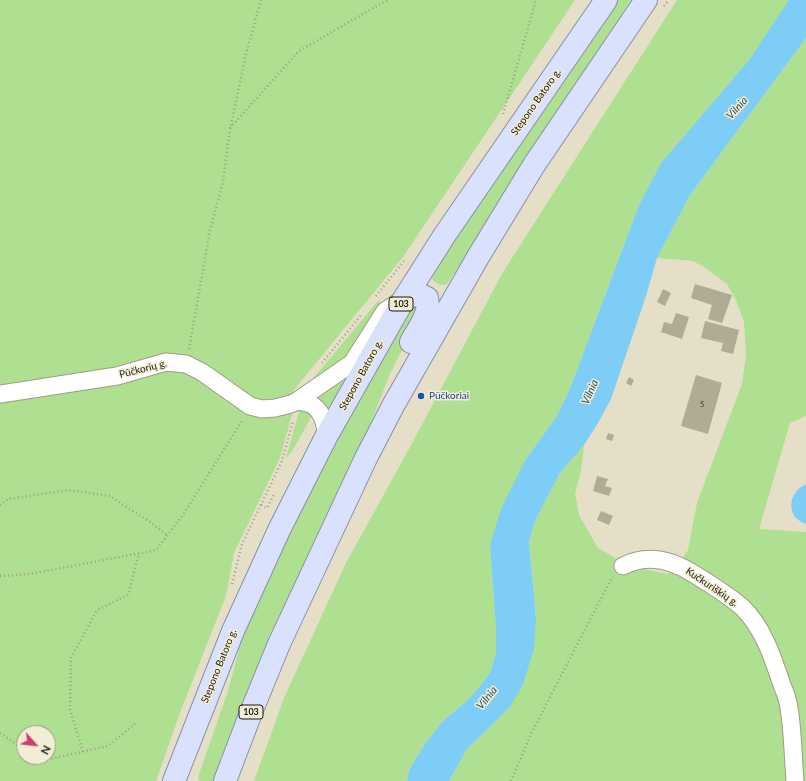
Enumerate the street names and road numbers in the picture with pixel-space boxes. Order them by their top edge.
street label: Stepono Batoro g. [508,66,564,138]
road number: 103 [389,297,413,311]
street label: Stepono Batoro g. [337,338,385,412]
street label: Pūčkorių g. [118,357,168,381]
street label: Kučkuriškių g. [683,565,741,609]
street label: Stepono Batoro g. [199,627,239,705]
road number: 103 [239,705,263,719]

